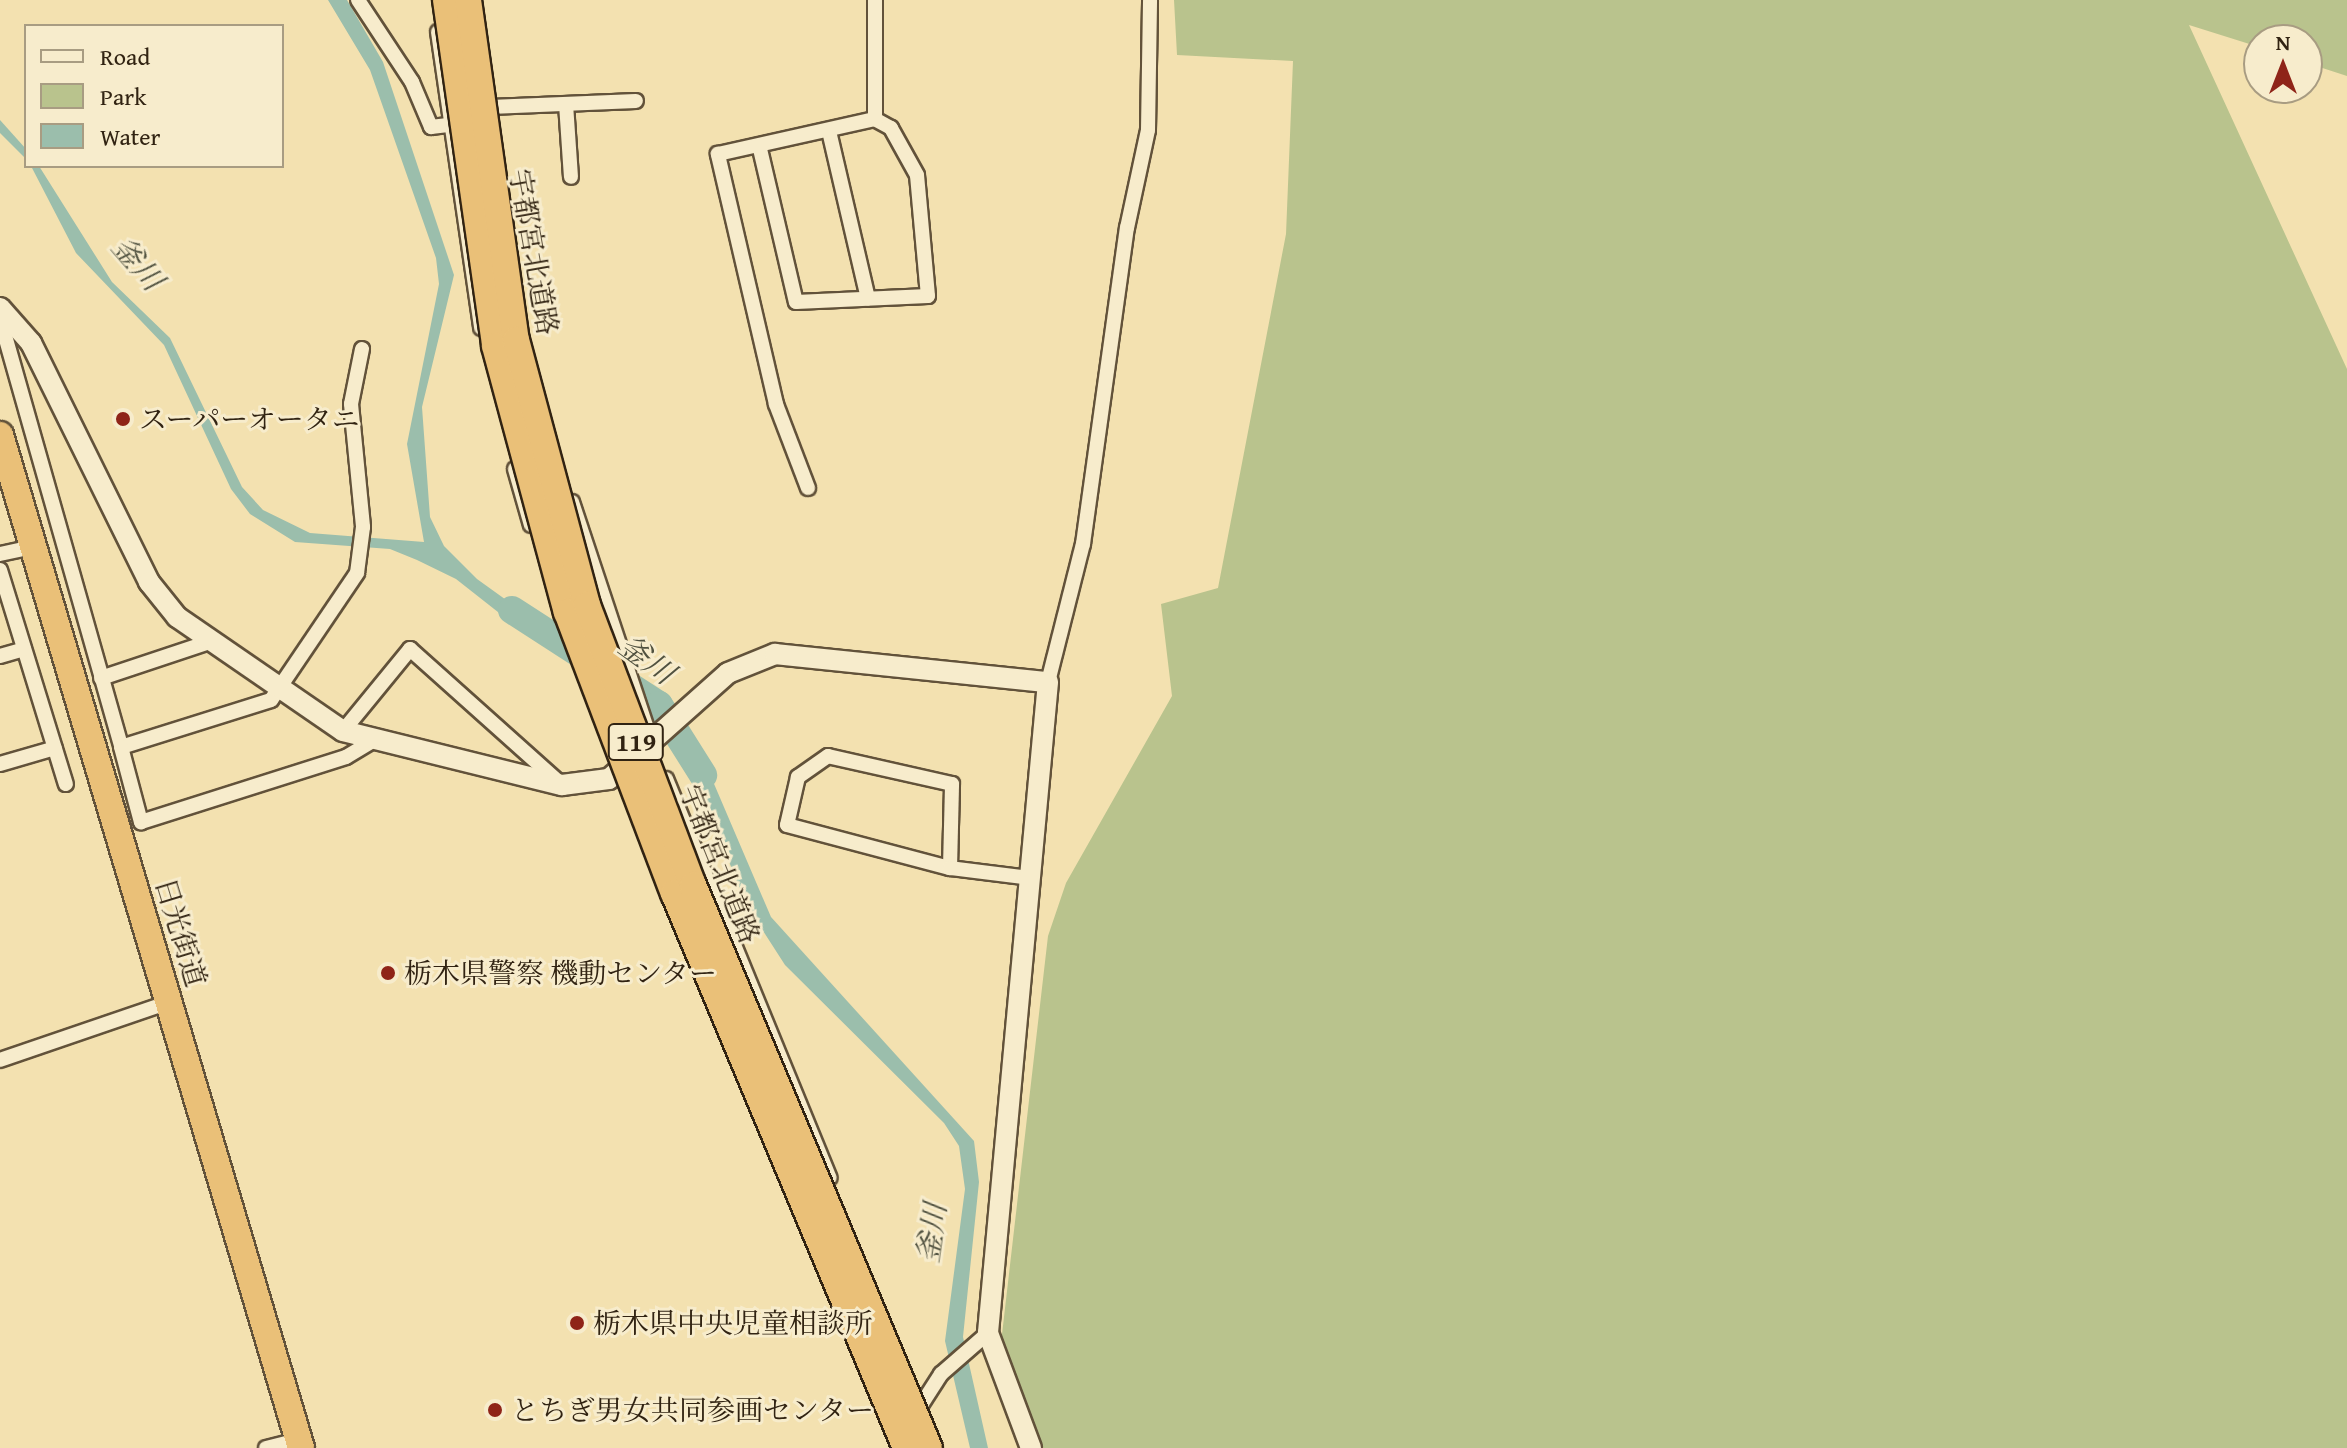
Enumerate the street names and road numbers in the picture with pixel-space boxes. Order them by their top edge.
street label: 宇都宮北道路 [503,166,565,338]
road number: 119 [606,720,666,764]
street label: 宇都宮北道路 [673,780,767,948]
street label: 日光街道 [149,874,213,990]

